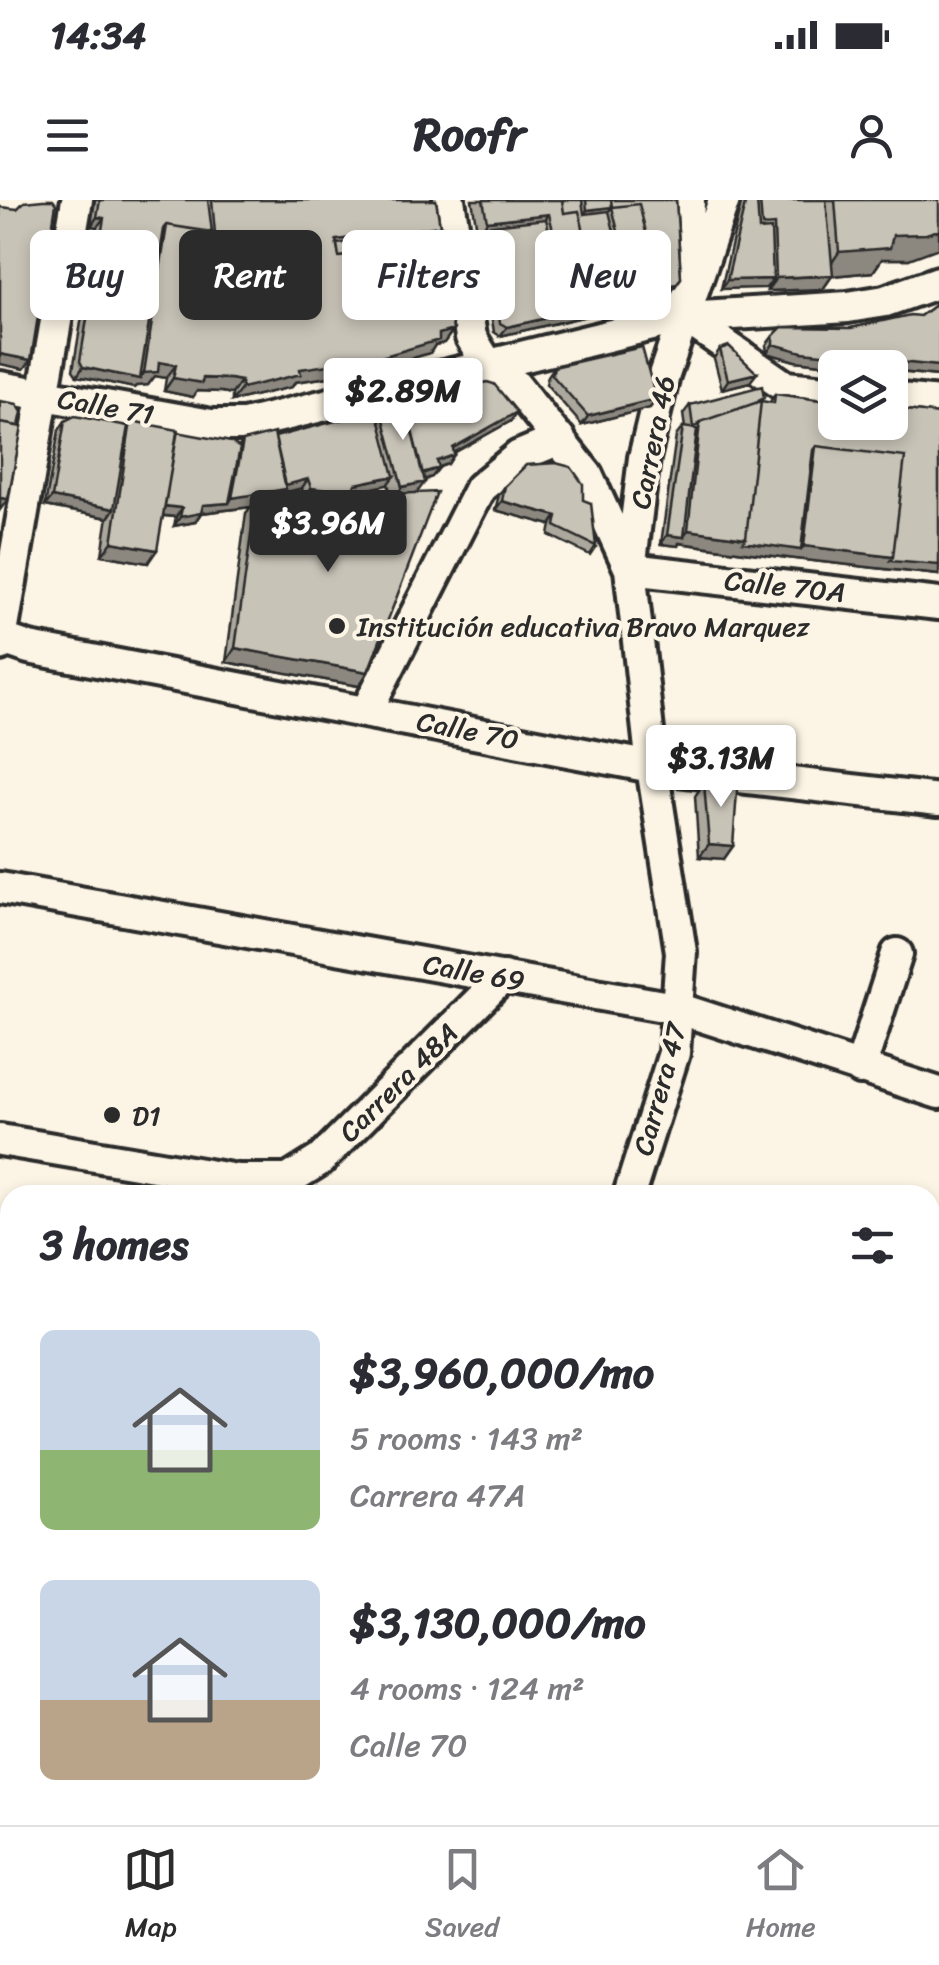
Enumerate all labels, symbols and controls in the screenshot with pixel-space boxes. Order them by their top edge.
text: 14:34 [50,2,146,69]
text: Roofr [414,95,525,175]
icon: menu [40,108,95,163]
icon: person [844,108,899,163]
chip: Buy [30,230,159,320]
chip: Rent [179,230,322,320]
chip: Filters [342,230,515,320]
chip: New [535,230,671,320]
map controls [818,350,908,440]
button: layers [818,350,908,440]
pin: $2.89M [322,358,484,443]
text: $2.89M [346,362,460,419]
street label: Carrera 46 [616,371,689,513]
street label: Calle 71 [54,374,158,439]
pin: $3.96M [247,490,409,575]
text: $3.96M [272,494,384,551]
street label: Calle 70A [722,556,848,617]
place label: Institución educativa Bravo Marquez [356,602,811,651]
marker: Institución educativa Bravo Marquez [326,615,348,637]
street label: Calle 70 [413,697,523,764]
pin: $3.13M [640,725,802,810]
text: $3.13M [668,729,774,786]
street label: Calle 69 [419,939,529,1005]
street label: Carrera 48A [326,1010,470,1154]
street label: Carrera 47 [618,1016,701,1161]
place label: D1 [132,1091,161,1140]
marker: D1 [101,1104,123,1126]
text: 3 homes [40,1208,188,1282]
icon: filters [845,1218,900,1273]
text: $3,960,000/mo [350,1336,654,1410]
icon: home [120,1370,240,1490]
text: 5 rooms · 143 m² [350,1410,583,1467]
text: Carrera 47A [350,1467,526,1524]
text: $3,130,000/mo [350,1586,646,1660]
icon: home [120,1620,240,1740]
text: 4 rooms · 124 m² [350,1660,585,1717]
text: Calle 70 [350,1717,468,1774]
tab: Map [123,1842,178,1951]
tab: Saved [425,1842,499,1951]
tab: Home [746,1842,816,1951]

